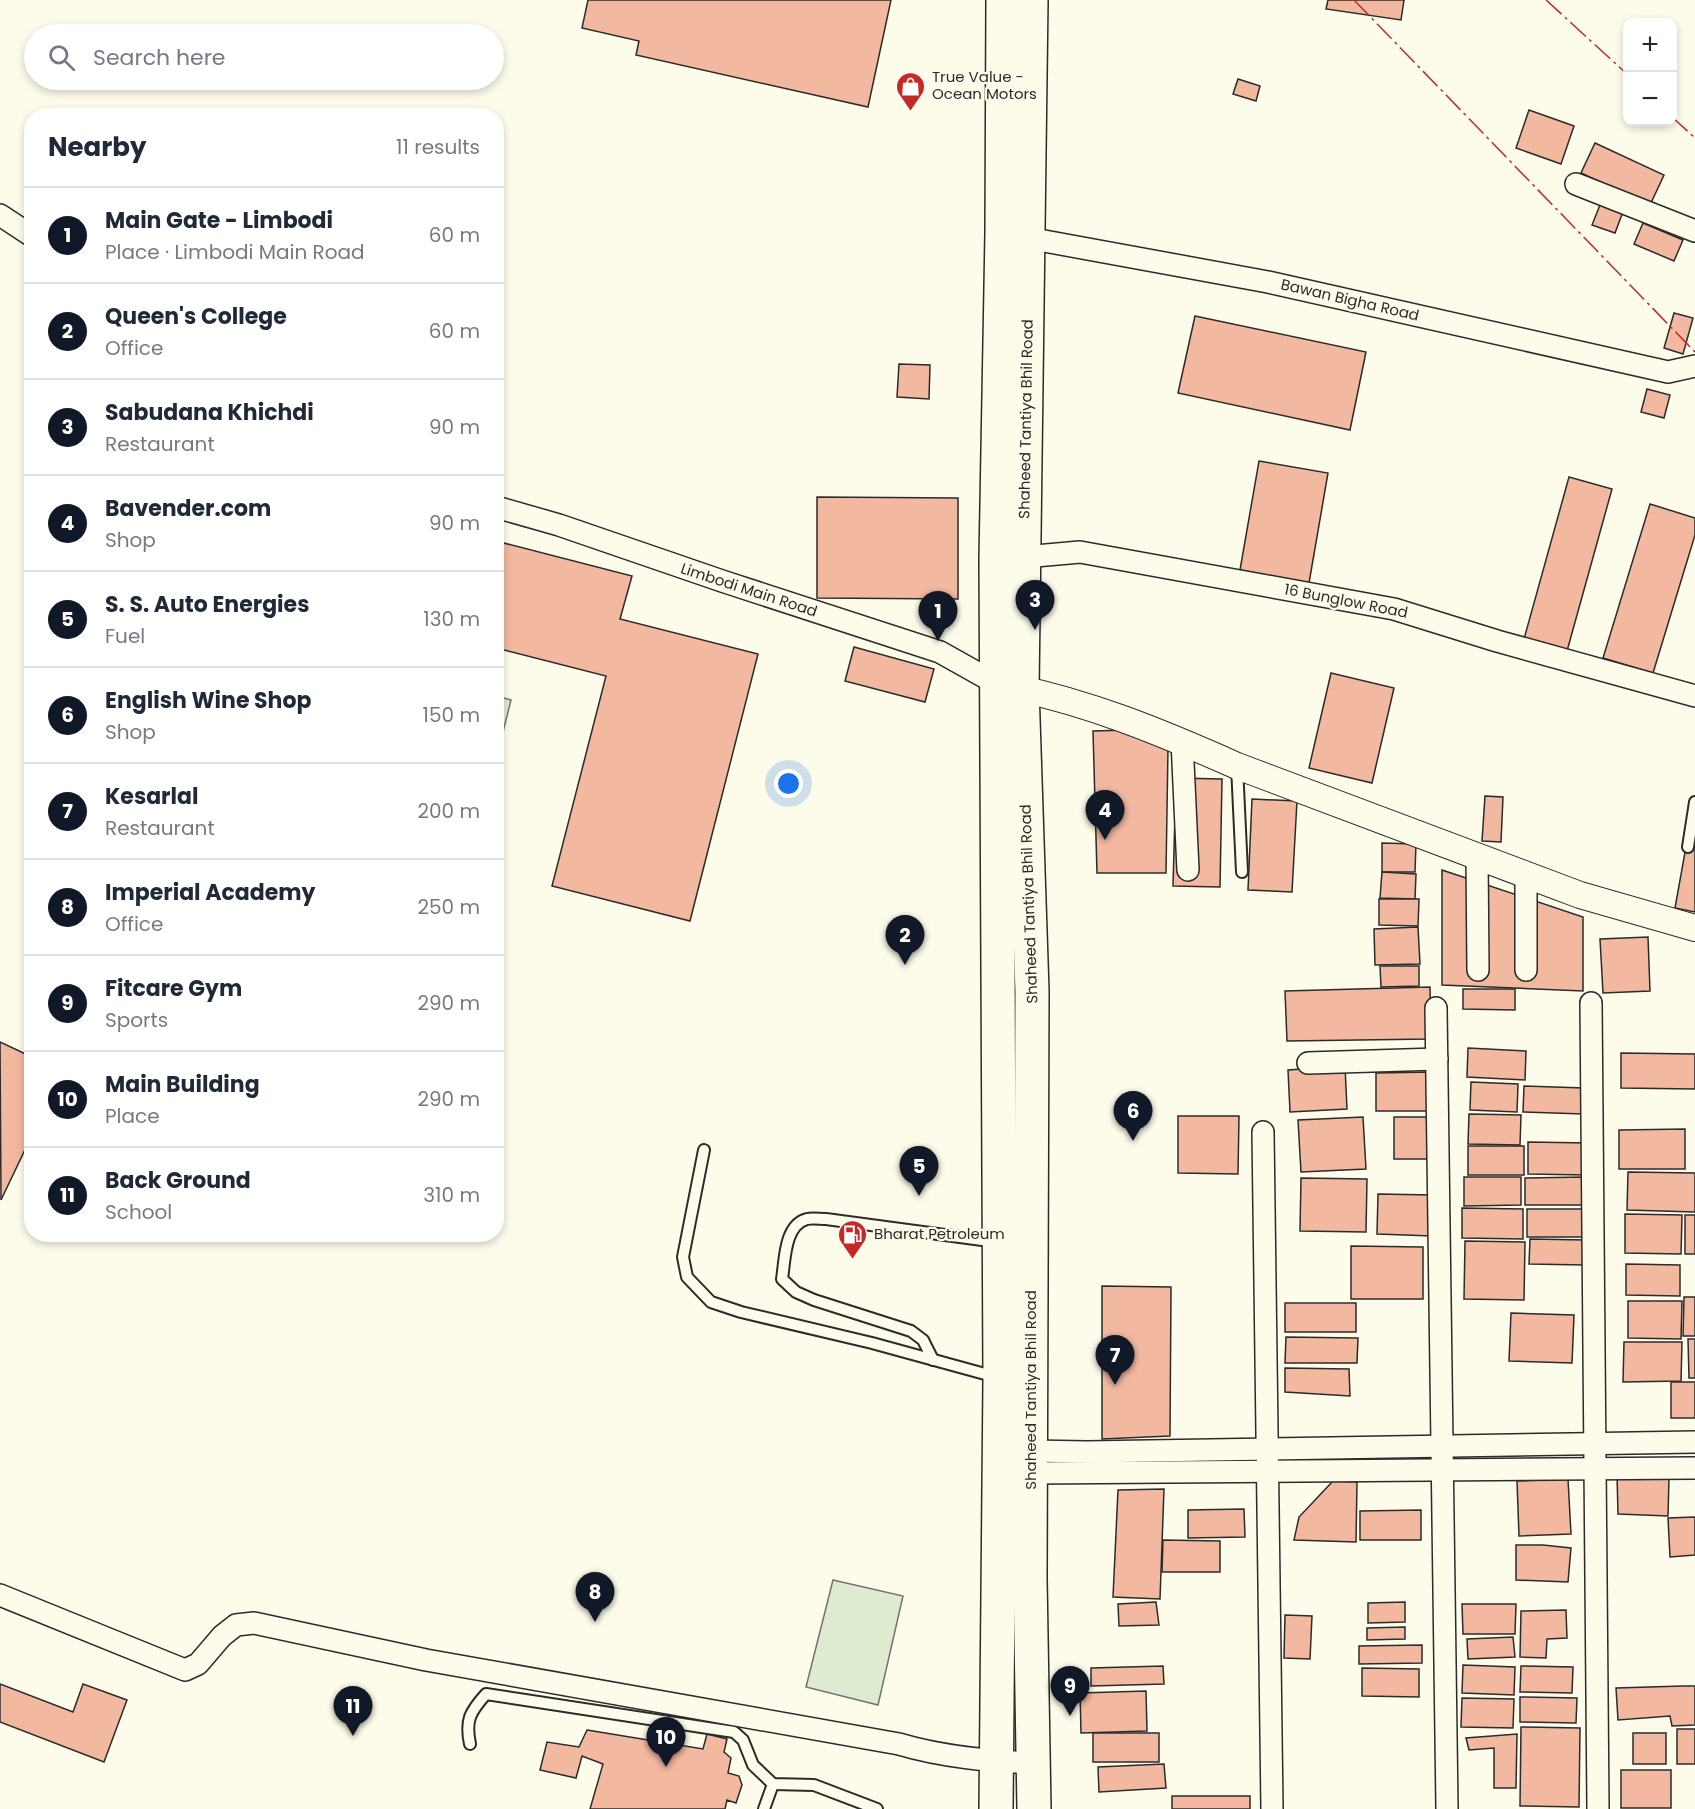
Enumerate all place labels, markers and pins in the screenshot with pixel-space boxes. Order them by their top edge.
place label: True Value - Ocean Motors [932,66,1037,104]
shop icon: True Value - Ocean Motors [895,70,927,112]
pin: 3 [1016,580,1054,630]
pin: 1 [918,592,958,641]
pin: 4 [1086,790,1124,840]
pin: 2 [886,916,924,965]
pin: 6 [1114,1092,1152,1141]
pin: 5 [900,1146,938,1196]
fuel station icon: Bharat Petroleum [837,1218,869,1260]
place label: Bharat Petroleum [874,1223,1005,1244]
pin: 7 [1096,1336,1134,1385]
pin: 8 [576,1572,614,1622]
pin: 9 [1050,1666,1090,1716]
pin: 11 [334,1686,372,1736]
pin: 10 [646,1718,686,1767]

